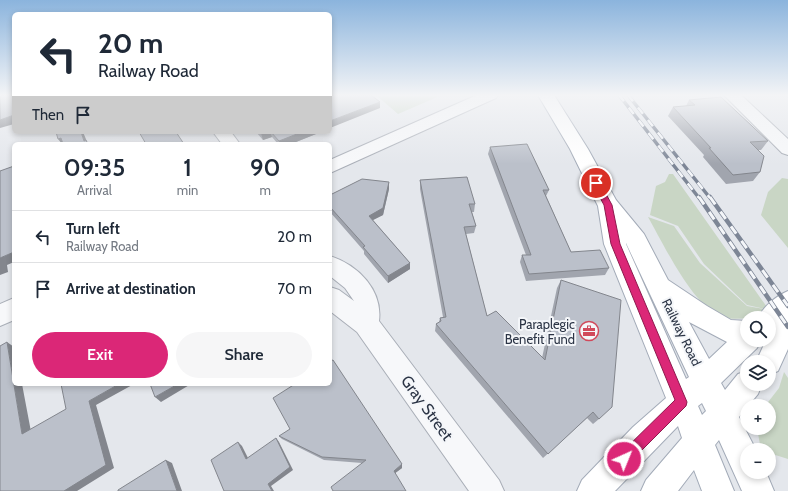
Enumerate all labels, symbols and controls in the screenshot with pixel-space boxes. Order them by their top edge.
text: 20 m [98,26,163,60]
icon: left [32,28,84,80]
text: Railway Road [98,60,199,82]
icon: arrive [72,104,94,126]
text: Then [32,106,64,124]
text: 09:35 [64,153,125,182]
text: 1 [183,153,192,182]
text: 90 [250,153,280,182]
pin [579,166,613,200]
icon: arrive [585,172,607,194]
text: Arrival [77,182,112,198]
text: min [177,182,198,198]
text: m [259,182,271,198]
text: Turn left [66,220,120,238]
icon: left [32,226,54,248]
text: 20 m [277,228,312,246]
text: Railway Road [66,238,139,254]
icon: arrive [32,278,54,300]
text: Arrive at destination [66,280,196,298]
text: 70 m [278,280,312,298]
street label: Railway Road [659,296,705,368]
map controls [740,311,776,479]
button: search [740,311,776,347]
place label: Paraplegic Benefit Fund [505,316,575,347]
office icon: Paraplegic Benefit Fund [578,320,600,342]
button: Exit [32,332,168,378]
button: Share [176,332,312,378]
button: layers [740,355,776,391]
street label: Gray Street [397,372,457,445]
button: + [740,399,776,435]
position arrow [603,438,645,480]
button: − [740,443,776,479]

